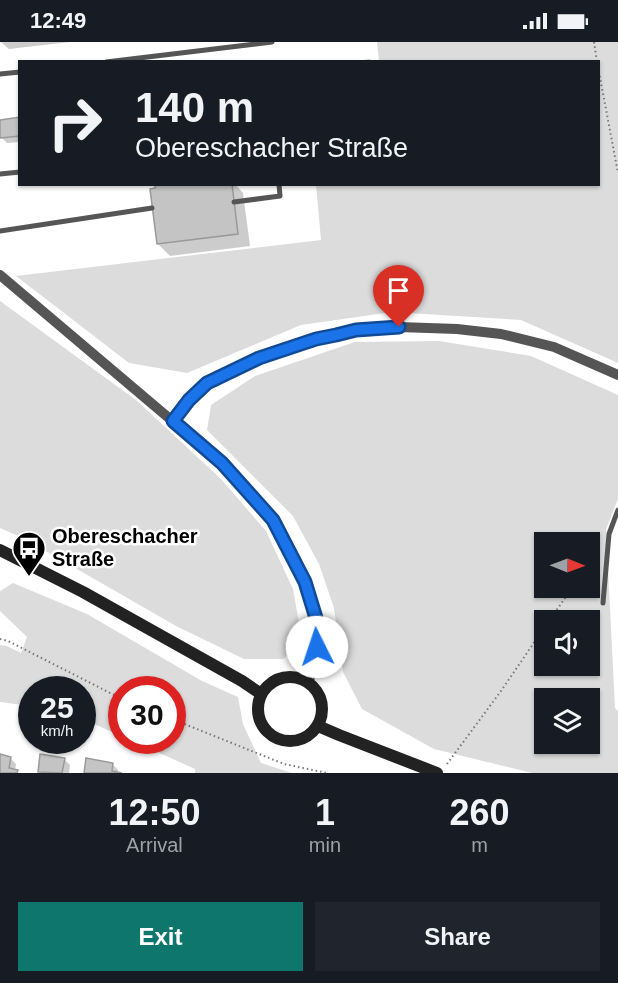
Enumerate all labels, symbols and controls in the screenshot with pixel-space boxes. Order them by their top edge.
text: 12:49 [30,8,86,33]
icon: right [36,84,114,162]
text: 140 m [135,84,254,131]
text: Obereschacher Straße [135,133,408,163]
pin [373,265,424,327]
icon: arrive [382,274,415,307]
place label: Obereschacher Straße [52,525,198,570]
bus stop icon: Obereschacher Straße [11,530,47,577]
north arrow [534,532,600,598]
map controls [534,532,600,754]
button: sound [534,610,600,676]
position arrow [285,615,349,679]
speed limit sign: 30 [108,676,186,754]
button: layers [534,688,600,754]
text: 25 [40,691,74,724]
text: km/h [41,722,73,739]
text: 12:50 [108,792,200,833]
text: 1 [315,792,335,833]
text: 260 [449,792,510,833]
text: Arrival [126,834,183,856]
text: min [309,834,341,856]
text: m [471,834,488,856]
button: Exit [18,902,303,971]
button: Share [315,902,600,971]

